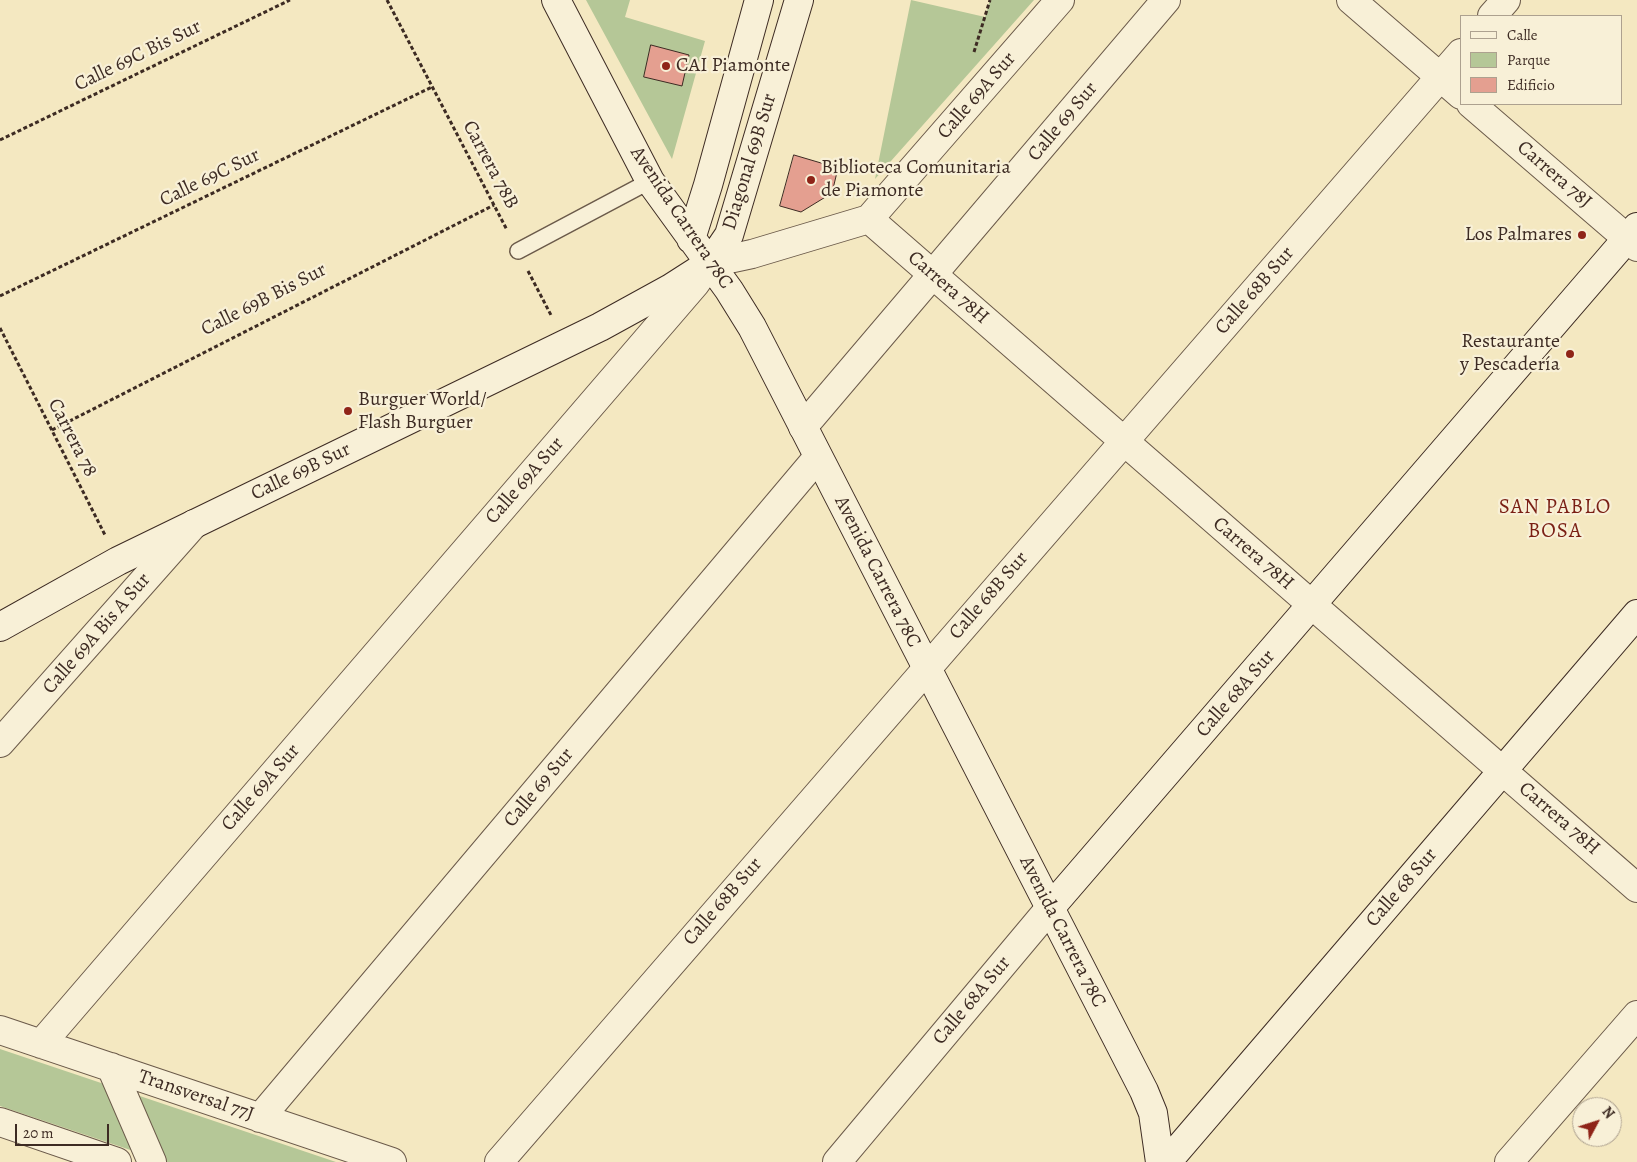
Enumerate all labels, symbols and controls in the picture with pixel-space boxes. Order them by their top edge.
street label: Calle 69C Bis Sur [71,15,205,97]
legend [1460,15,1622,105]
text: Calle [1507,25,1537,45]
street label: Calle 69A Sur [933,48,1021,144]
text: Parque [1507,50,1550,70]
place label: CAI Piamonte [676,54,790,78]
marker: CAI Piamonte [660,60,672,72]
text: Edificio [1507,75,1555,95]
street label: Calle 69 Sur [1023,78,1103,166]
street label: Diagonal 69B Sur [718,91,782,233]
street label: Carrera 78B [457,117,523,213]
street label: Carrera 78J [1512,136,1596,214]
street label: Avenida Carrera 78C [624,142,738,294]
street label: Calle 69C Sur [156,143,264,213]
place label: Biblioteca Comunitaria de Piamonte [821,156,1011,203]
marker: Biblioteca Comunitaria de Piamonte [805,174,817,186]
place label: Los Palmares [1465,223,1572,247]
marker: Los Palmares [1576,229,1588,241]
street label: Calle 68B Sur [1210,242,1300,340]
street label: Carrera 78H [902,246,994,330]
street label: Calle 69B Bis Sur [197,258,331,342]
place label: Restaurante y Pescadería [1460,330,1560,377]
marker: Restaurante y Pescadería [1564,348,1576,360]
place label: Burguer World/ Flash Burguer [358,388,487,435]
street label: Carrera 78 [42,395,102,481]
marker: Burguer World/ Flash Burguer [342,405,354,417]
street label: Calle 69A Sur [481,433,569,529]
street label: Calle 69B Sur [247,438,355,506]
street label: Avenida Carrera 78C [828,492,926,652]
district label: SAN PABLO BOSA [1498,495,1612,545]
street label: Carrera 78H [1207,512,1299,596]
street label: Calle 68B Sur [944,547,1034,645]
street label: Calle 69A Bis A Sur [38,569,156,699]
street label: Calle 68A Sur [1191,645,1281,743]
street label: Calle 69A Sur [217,740,305,836]
street label: Calle 69 Sur [499,744,579,832]
street label: Carrera 78H [1513,777,1605,861]
street label: Calle 68 Sur [1361,844,1443,932]
street label: Avenida Carrera 78C [1013,852,1111,1012]
street label: Calle 68B Sur [678,853,768,951]
street label: Calle 68A Sur [928,952,1016,1050]
street label: Transversal 77J [135,1065,257,1127]
north arrow [1572,1097,1622,1147]
text: N [1598,1103,1619,1123]
scale bar [18,1114,111,1146]
text: 20 m [23,1123,54,1143]

